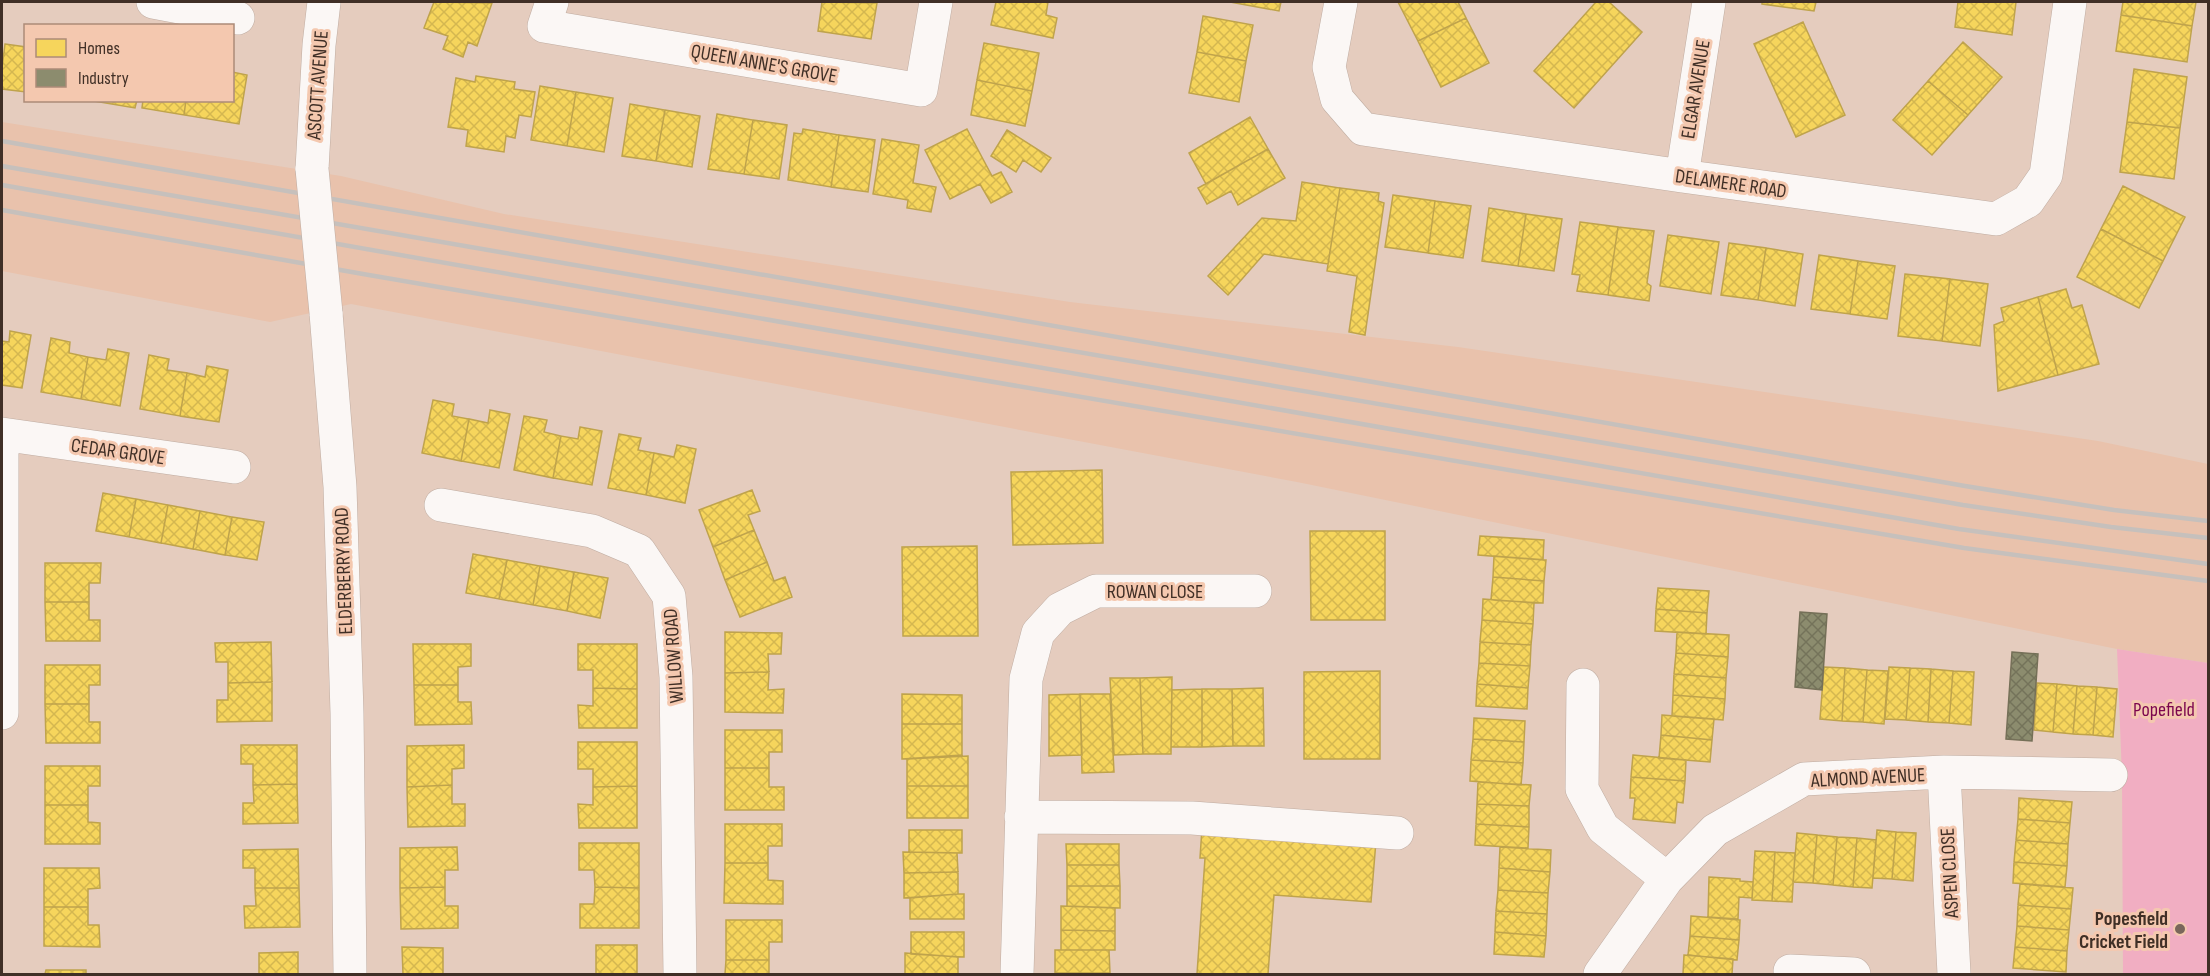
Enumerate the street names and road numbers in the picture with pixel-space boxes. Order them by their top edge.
street label: ASCOTT AVENUE [302,30,334,141]
street label: ELGAR AVENUE [1676,38,1716,140]
street label: QUEEN ANNE'S GROVE [689,39,839,89]
street label: DELAMERE ROAD [1674,164,1788,204]
street label: CEDAR GROVE [69,434,166,470]
street label: ELDERBERRY ROAD [330,507,358,635]
street label: ROWAN CLOSE [1107,580,1203,604]
street label: WILLOW ROAD [659,608,689,704]
street label: ALMOND AVENUE [1809,763,1926,793]
street label: ASPEN CLOSE [1936,827,1964,920]

